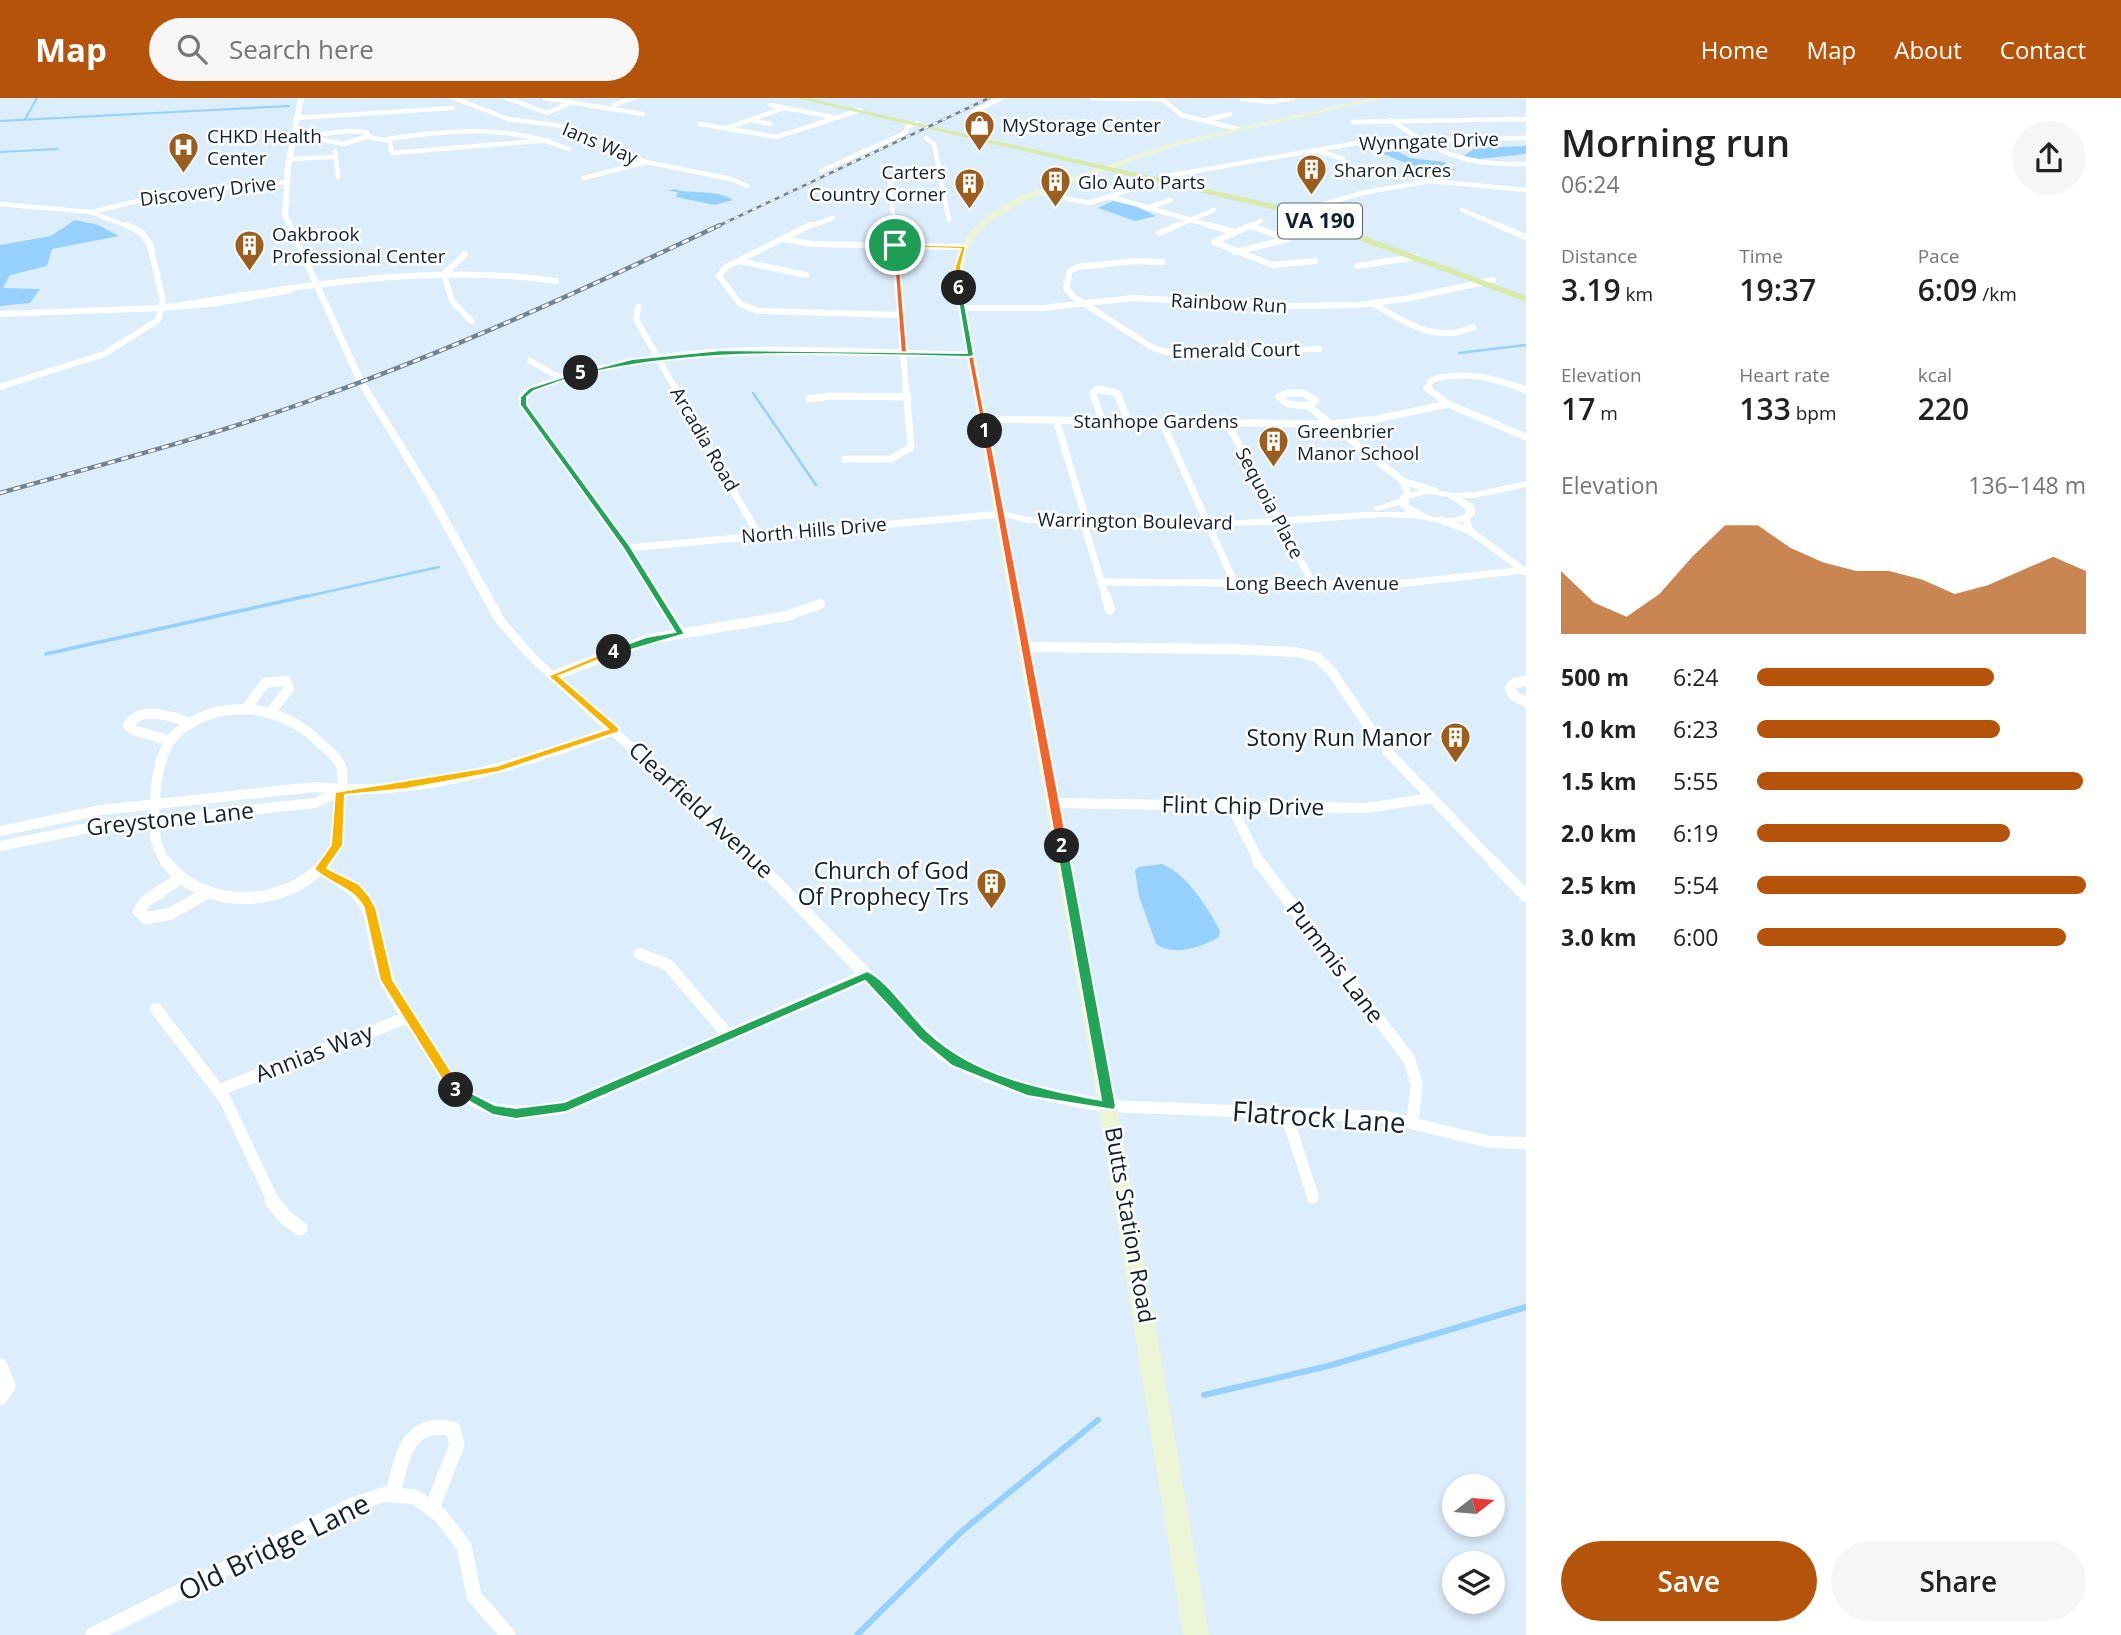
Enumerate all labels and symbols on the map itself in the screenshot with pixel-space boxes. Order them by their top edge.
shop icon: MyStorage Center [962,108,996,152]
place label: MyStorage Center [1002,112,1161,138]
street label: Ians Way [558,116,642,171]
place label: CHKD Health Center [207,123,322,171]
street label: Wynngate Drive [1359,126,1499,156]
hospital icon: CHKD Health Center [167,130,201,174]
building icon: Sharon Acres [1294,153,1328,197]
place label: Sharon Acres [1334,157,1451,183]
place label: Carters Country Corner [809,159,946,207]
building icon: Glo Auto Parts [1038,165,1072,209]
building icon: Carters Country Corner [952,166,986,210]
place label: Glo Auto Parts [1078,169,1205,195]
street label: Discovery Drive [138,170,278,212]
road number: VA 190 [1278,204,1362,238]
pin [865,215,925,275]
place label: Oakbrook Professional Center [272,221,446,269]
building icon: Oakbrook Professional Center [232,228,266,272]
pin: 6 [942,270,976,306]
street label: Rainbow Run [1170,287,1288,319]
street label: Emerald Court [1172,336,1300,364]
pin: 5 [564,356,598,390]
street label: Arcadia Road [665,382,745,496]
street label: Stanhope Gardens [1074,408,1238,434]
pin: 1 [968,414,1002,448]
place label: Greenbrier Manor School [1297,418,1419,466]
building icon: Greenbrier Manor School [1257,425,1291,469]
street label: Sequoia Place [1230,443,1310,563]
street label: Warrington Boulevard [1037,506,1233,536]
street label: North Hills Drive [740,511,888,549]
street label: Long Beech Avenue [1225,570,1399,596]
pin: 4 [596,634,632,670]
place label: Stony Run Manor [1247,721,1433,753]
building icon: Stony Run Manor [1438,721,1472,765]
street label: Clearfield Avenue [622,734,781,885]
street label: Flint Chip Drive [1161,788,1325,822]
street label: Greystone Lane [85,793,255,843]
pin: 2 [1044,828,1080,864]
place label: Church of God Of Prophecy Trs [798,854,969,912]
building icon: Church of God Of Prophecy Trs [975,867,1009,911]
street label: Pummis Lane [1279,894,1392,1029]
street label: Annias Way [250,1015,378,1089]
pin: 3 [438,1072,474,1108]
street label: Flatrock Lane [1231,1091,1407,1141]
street label: Butts Station Road [1098,1124,1164,1325]
north arrow [1442,1474,1505,1536]
street label: Old Bridge Lane [172,1483,375,1609]

